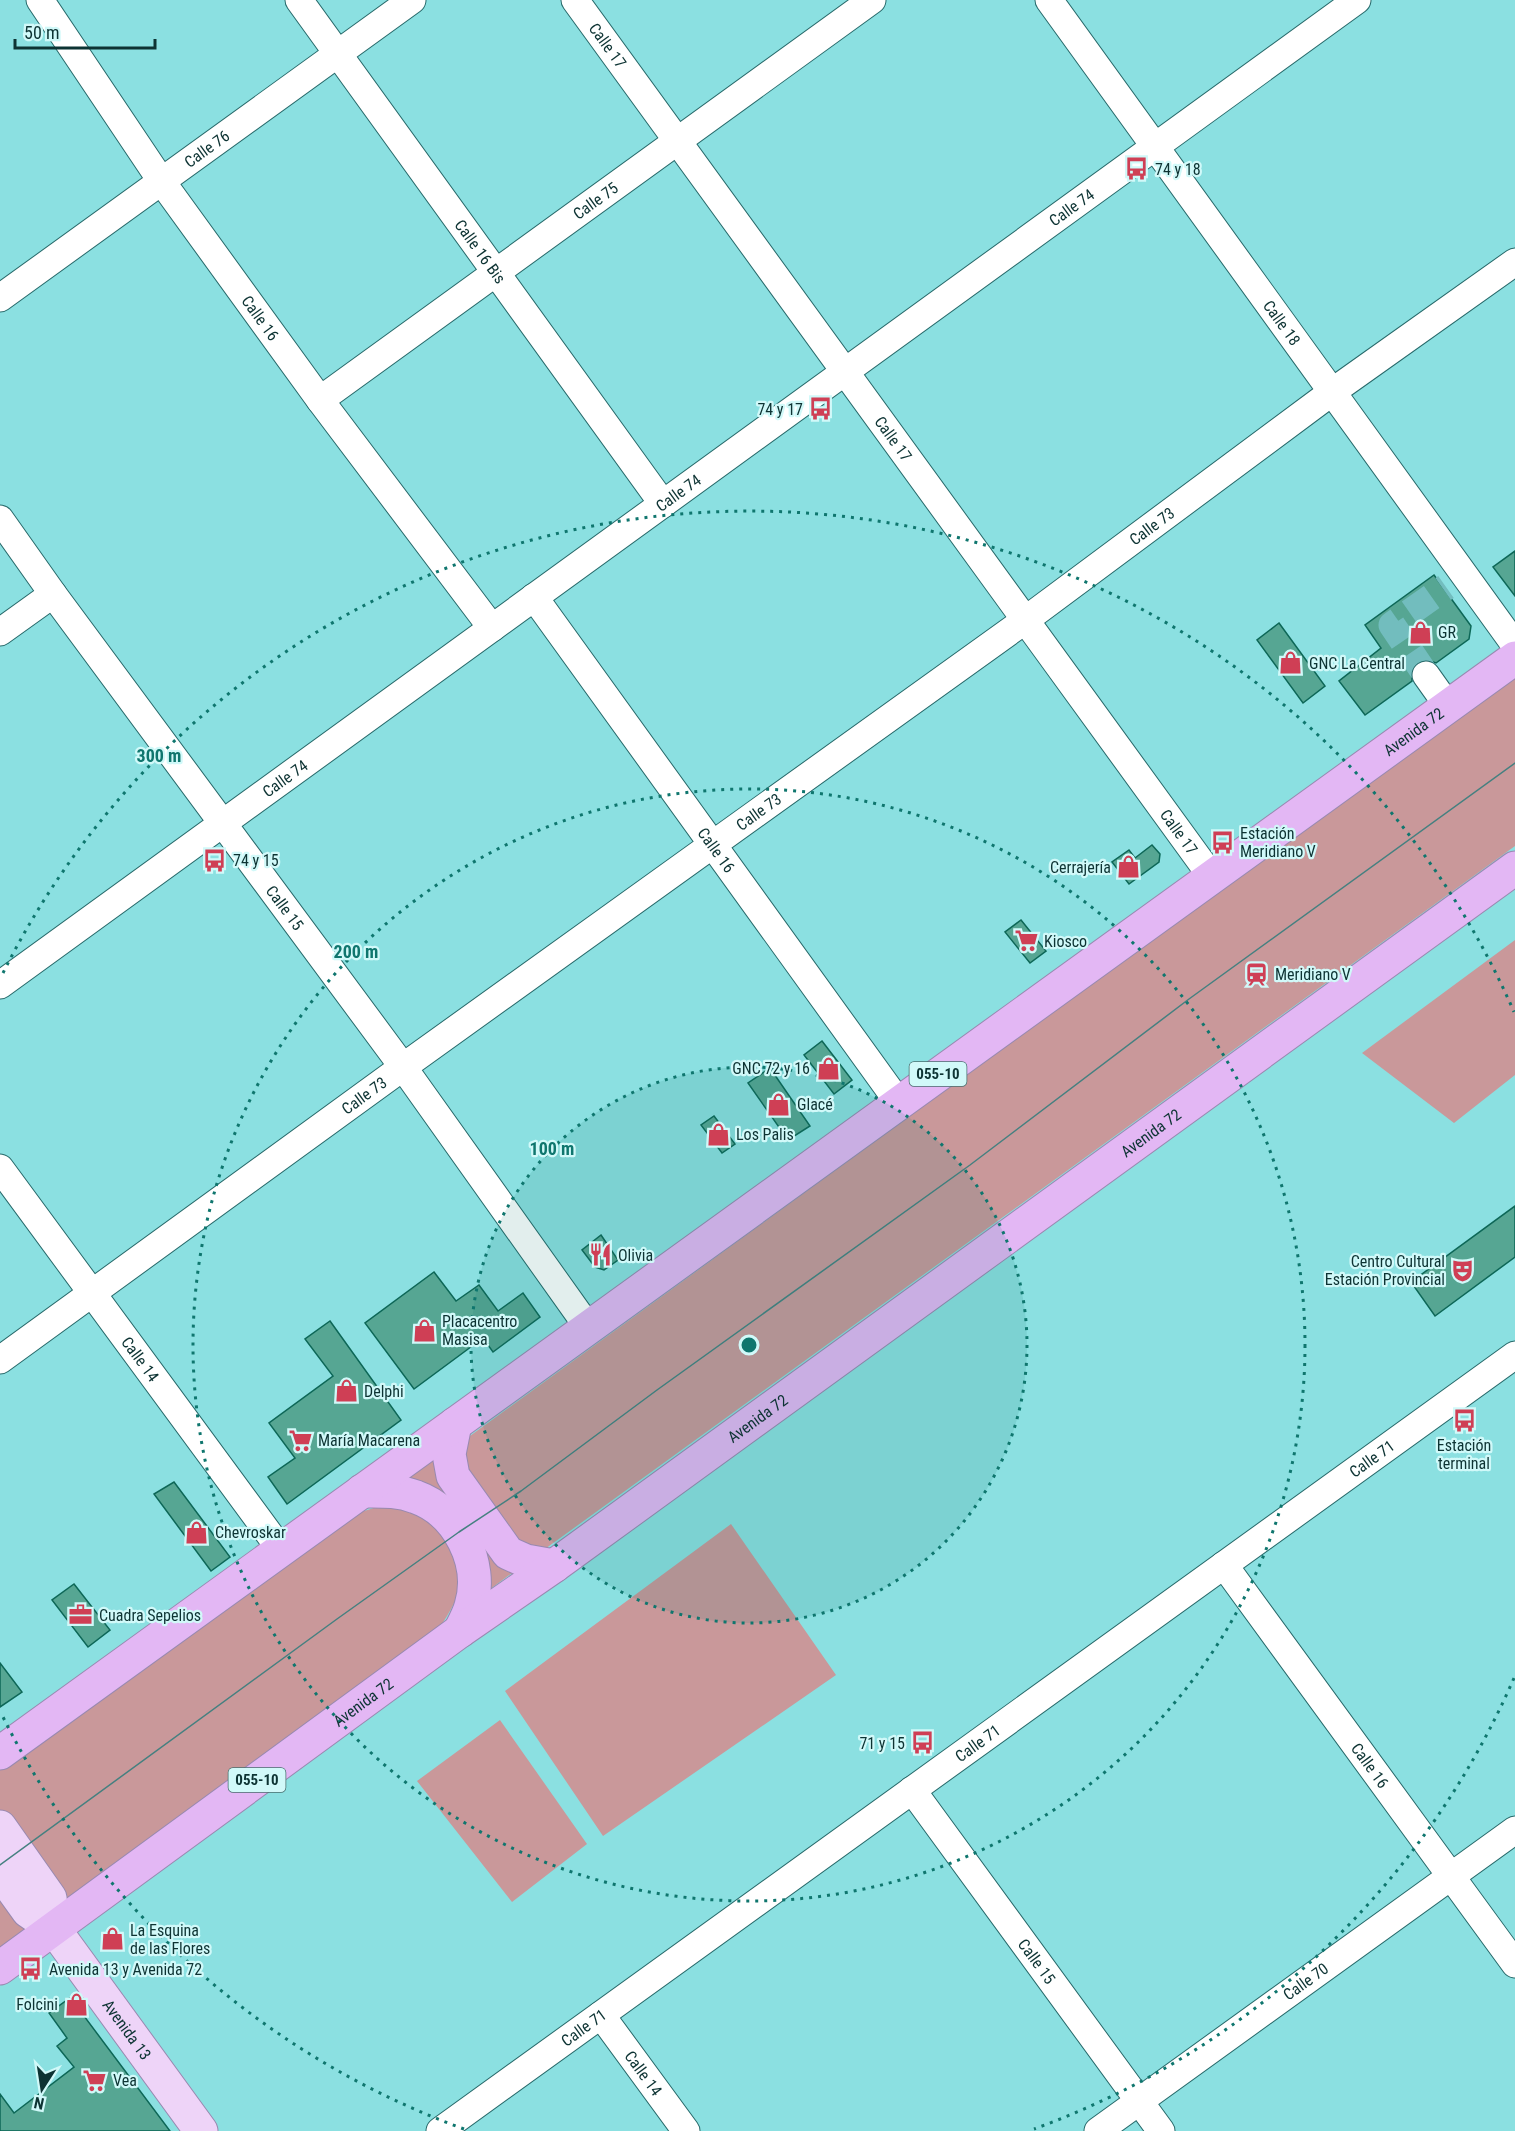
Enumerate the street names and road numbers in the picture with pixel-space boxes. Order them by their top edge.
street label: Calle 17 [585,19,630,72]
street label: Calle 76 [181,126,233,172]
street label: Calle 75 [569,178,622,224]
street label: Calle 74 [1046,185,1098,230]
street label: Calle 16 Bis [451,216,510,287]
street label: Calle 16 [237,292,283,345]
street label: Calle 18 [1259,297,1304,349]
street label: Calle 17 [870,413,916,465]
street label: Calle 74 [652,470,705,516]
street label: Calle 73 [1126,504,1178,549]
street label: Avenida 72 [1380,704,1448,760]
street label: Calle 74 [259,756,311,801]
street label: Calle 73 [733,789,785,835]
street label: Calle 17 [1156,806,1201,858]
street label: Calle 16 [693,824,739,877]
street label: Calle 15 [262,882,308,934]
road number: 055-10 [910,1062,966,1086]
street label: Calle 73 [338,1073,391,1118]
street label: Avenida 72 [1117,1105,1185,1161]
street label: Calle 14 [117,1333,163,1385]
street label: Avenida 72 [724,1390,792,1447]
street label: Calle 71 [1346,1436,1398,1482]
street label: Avenida 72 [330,1674,397,1731]
street label: Calle 71 [952,1721,1004,1766]
street label: Calle 16 [1347,1739,1393,1792]
road number: 055-10 [228,1768,286,1792]
street label: Calle 15 [1014,1935,1059,1988]
street label: Calle 70 [1280,1959,1332,2004]
street label: Avenida 13 [99,1996,155,2064]
street label: Calle 71 [558,2005,610,2050]
street label: Calle 14 [620,2047,666,2100]

